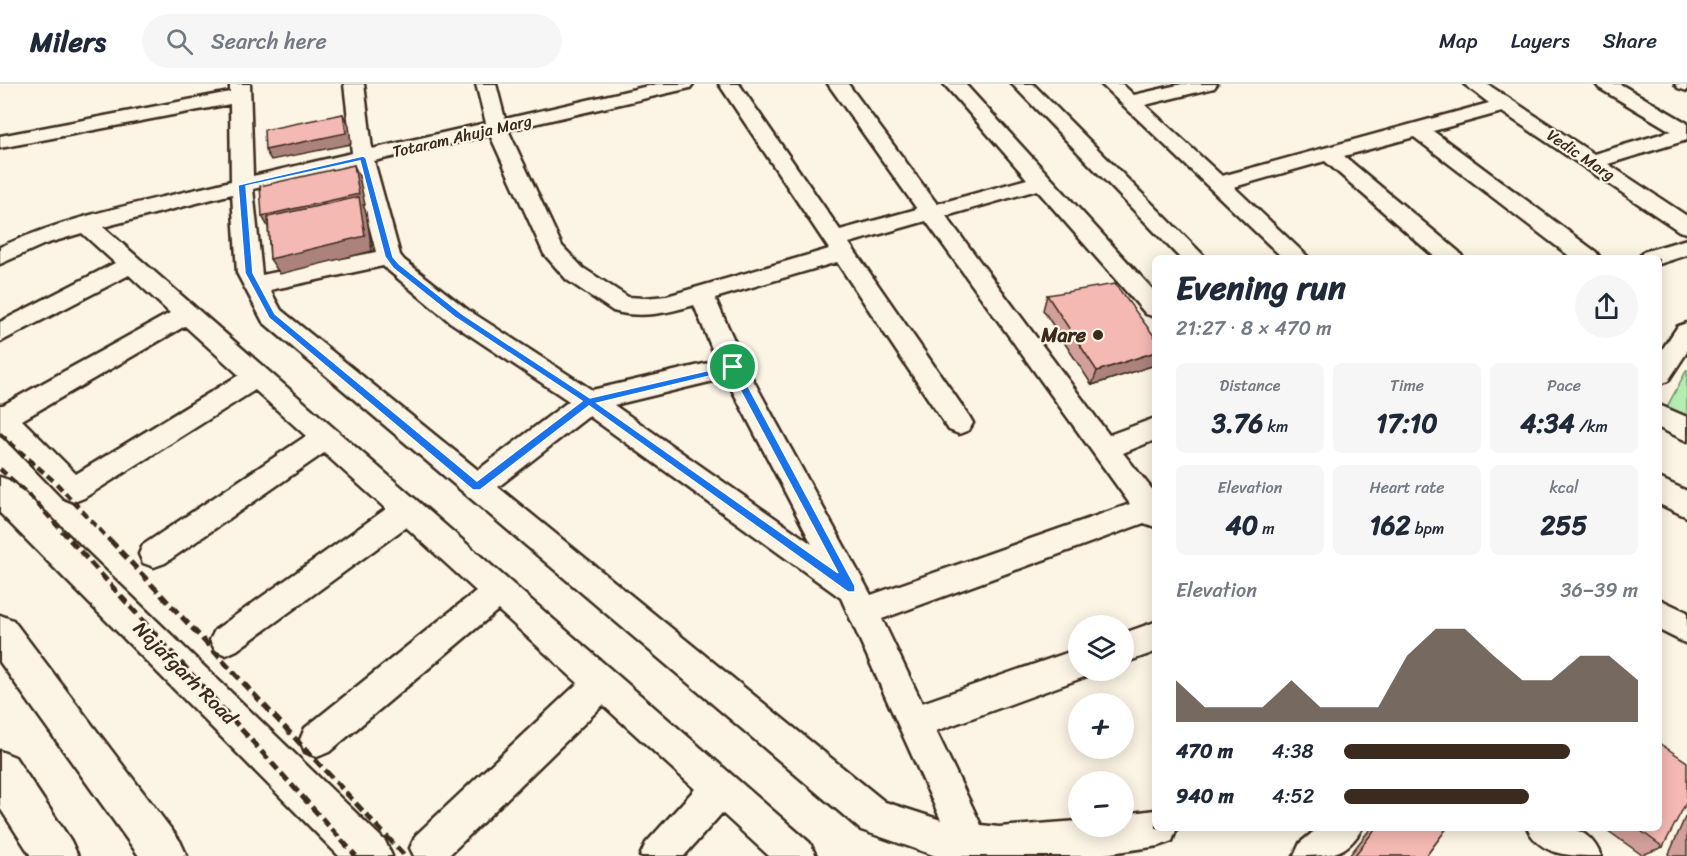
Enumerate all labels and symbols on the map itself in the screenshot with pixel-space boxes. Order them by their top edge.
street label: Totaram Ahuja Marg [389,106,535,166]
street label: Vedic Marg [1541,121,1621,189]
place label: Mare [1040,318,1087,353]
marker: Mare [1091,328,1105,342]
pin [707,341,758,392]
street label: Najafgarh Road [125,613,246,734]

